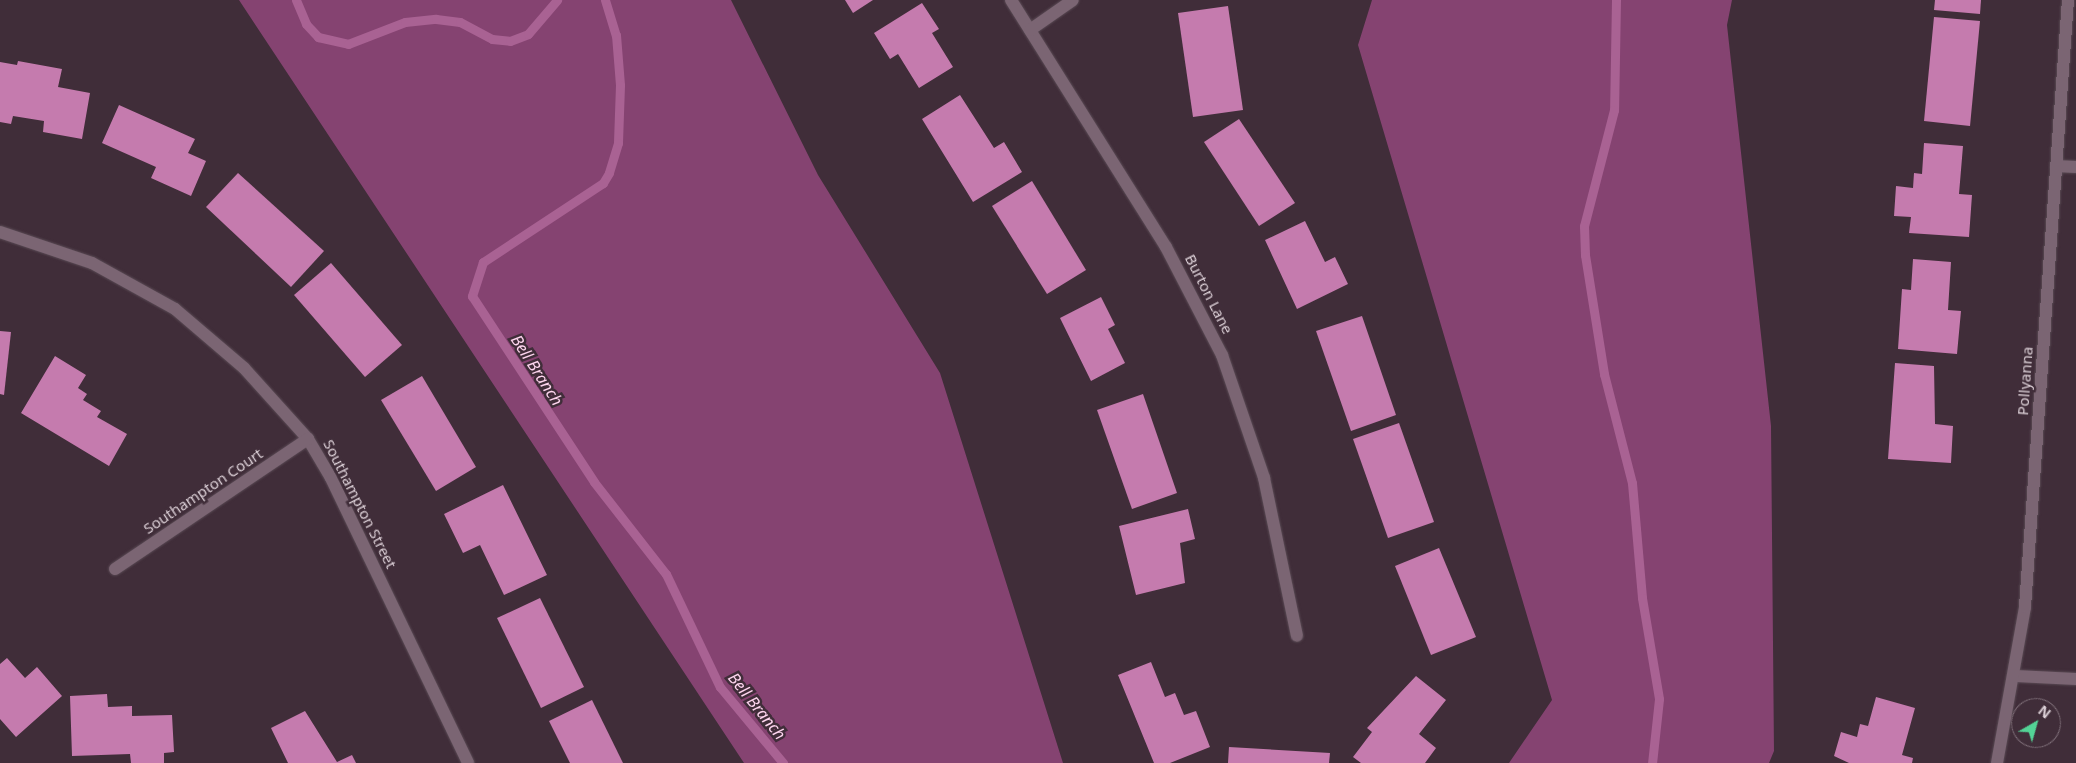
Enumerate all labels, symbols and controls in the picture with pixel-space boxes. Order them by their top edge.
street label: Burton Lane [1181,251,1237,337]
water label: Bell Branch [507,331,567,409]
street label: Pollyanna [2014,346,2036,416]
street label: Southampton Street [320,436,400,572]
street label: Southampton Court [140,444,266,538]
water label: Bell Branch [724,669,790,743]
north arrow [2011,698,2061,748]
text: N [2035,701,2055,723]

